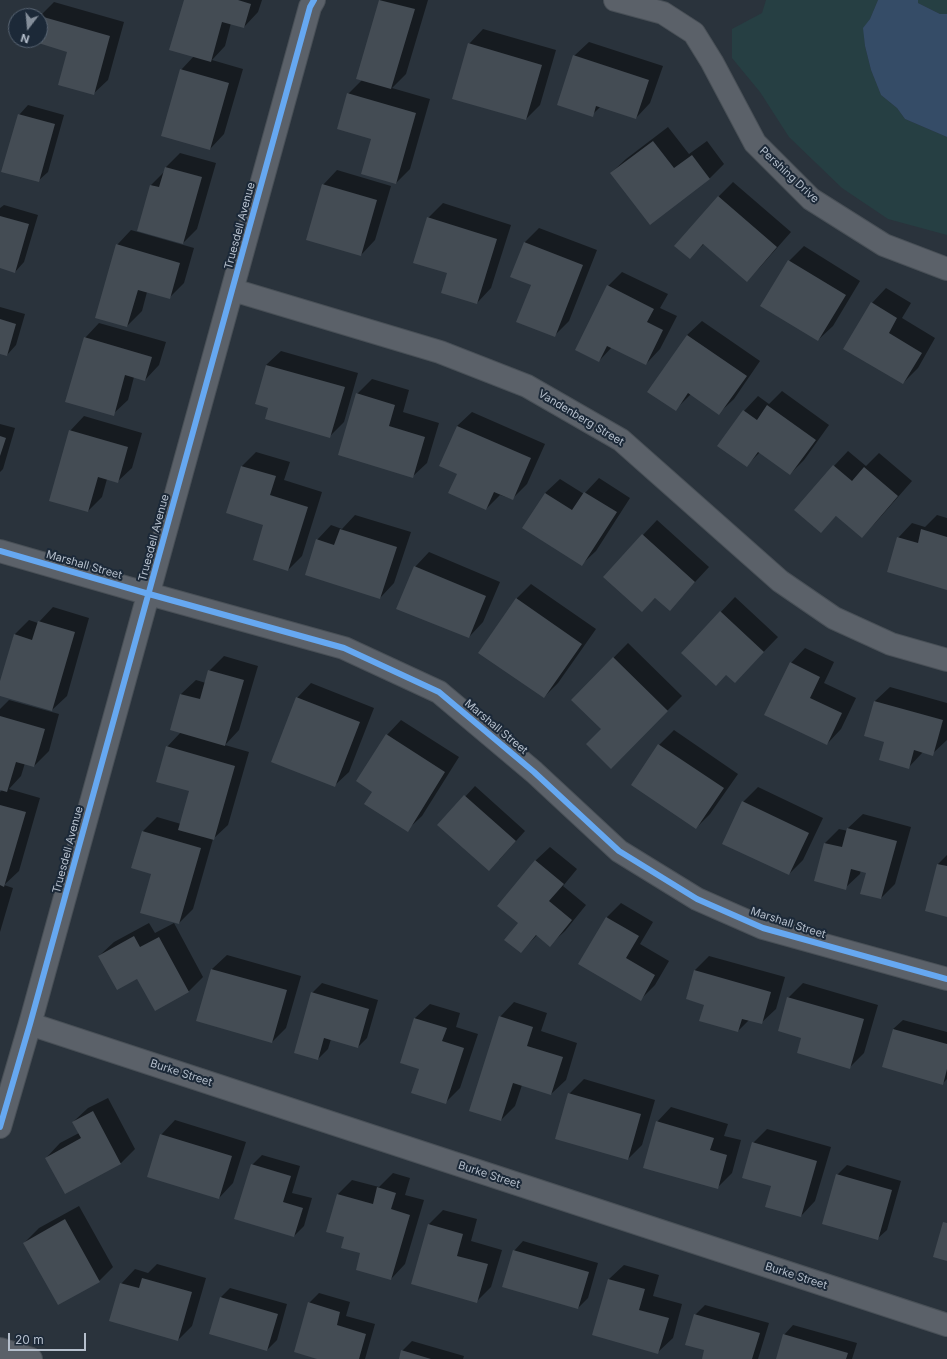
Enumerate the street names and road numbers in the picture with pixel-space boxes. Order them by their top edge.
street label: Pershing Drive [757,144,821,206]
street label: Truesdell Avenue [222,181,258,271]
street label: Vandenberg Street [536,387,626,449]
street label: Truesdell Avenue [136,493,172,583]
street label: Marshall Street [45,548,123,582]
street label: Marshall Street [462,697,530,757]
street label: Truesdell Avenue [50,805,86,895]
street label: Marshall Street [749,905,827,941]
street label: Burke Street [148,1057,214,1089]
street label: Burke Street [456,1159,522,1191]
street label: Burke Street [763,1260,829,1292]

